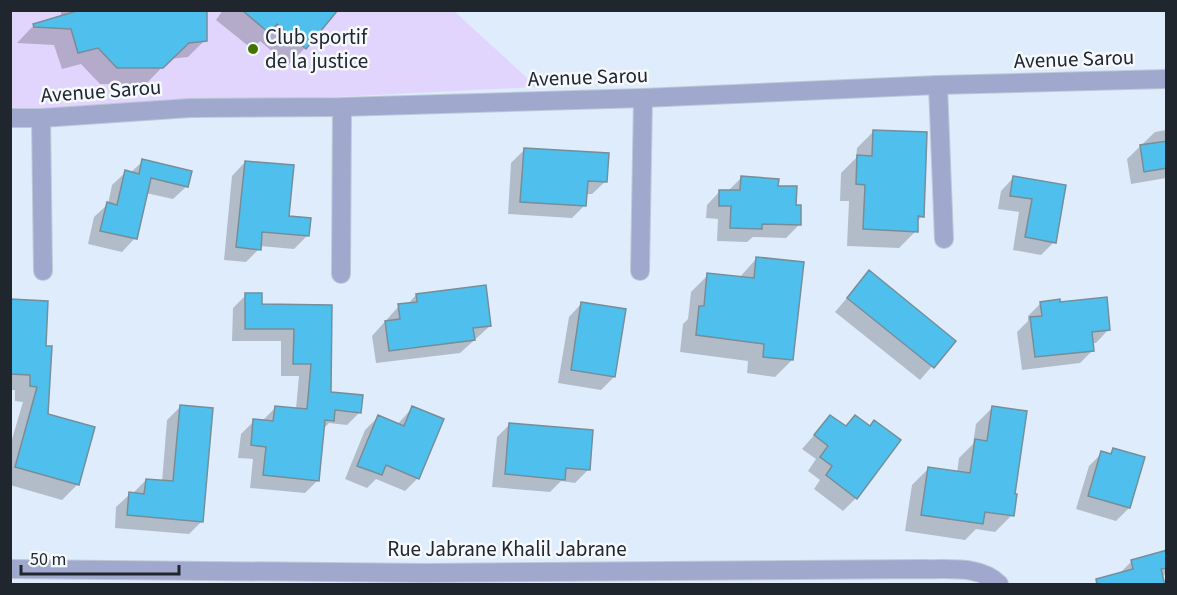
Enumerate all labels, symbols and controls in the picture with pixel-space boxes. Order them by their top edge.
place label: Club sportif de la justice [265,22,368,76]
marker: Club sportif de la justice [246,42,260,56]
street label: Avenue Sarou [1013,42,1135,76]
street label: Avenue Sarou [527,60,649,94]
street label: Avenue Sarou [40,72,162,110]
street label: Rue Jabrane Khalil Jabrane [387,534,627,564]
scale bar [21,538,178,576]
text: 50 m [30,547,66,572]

